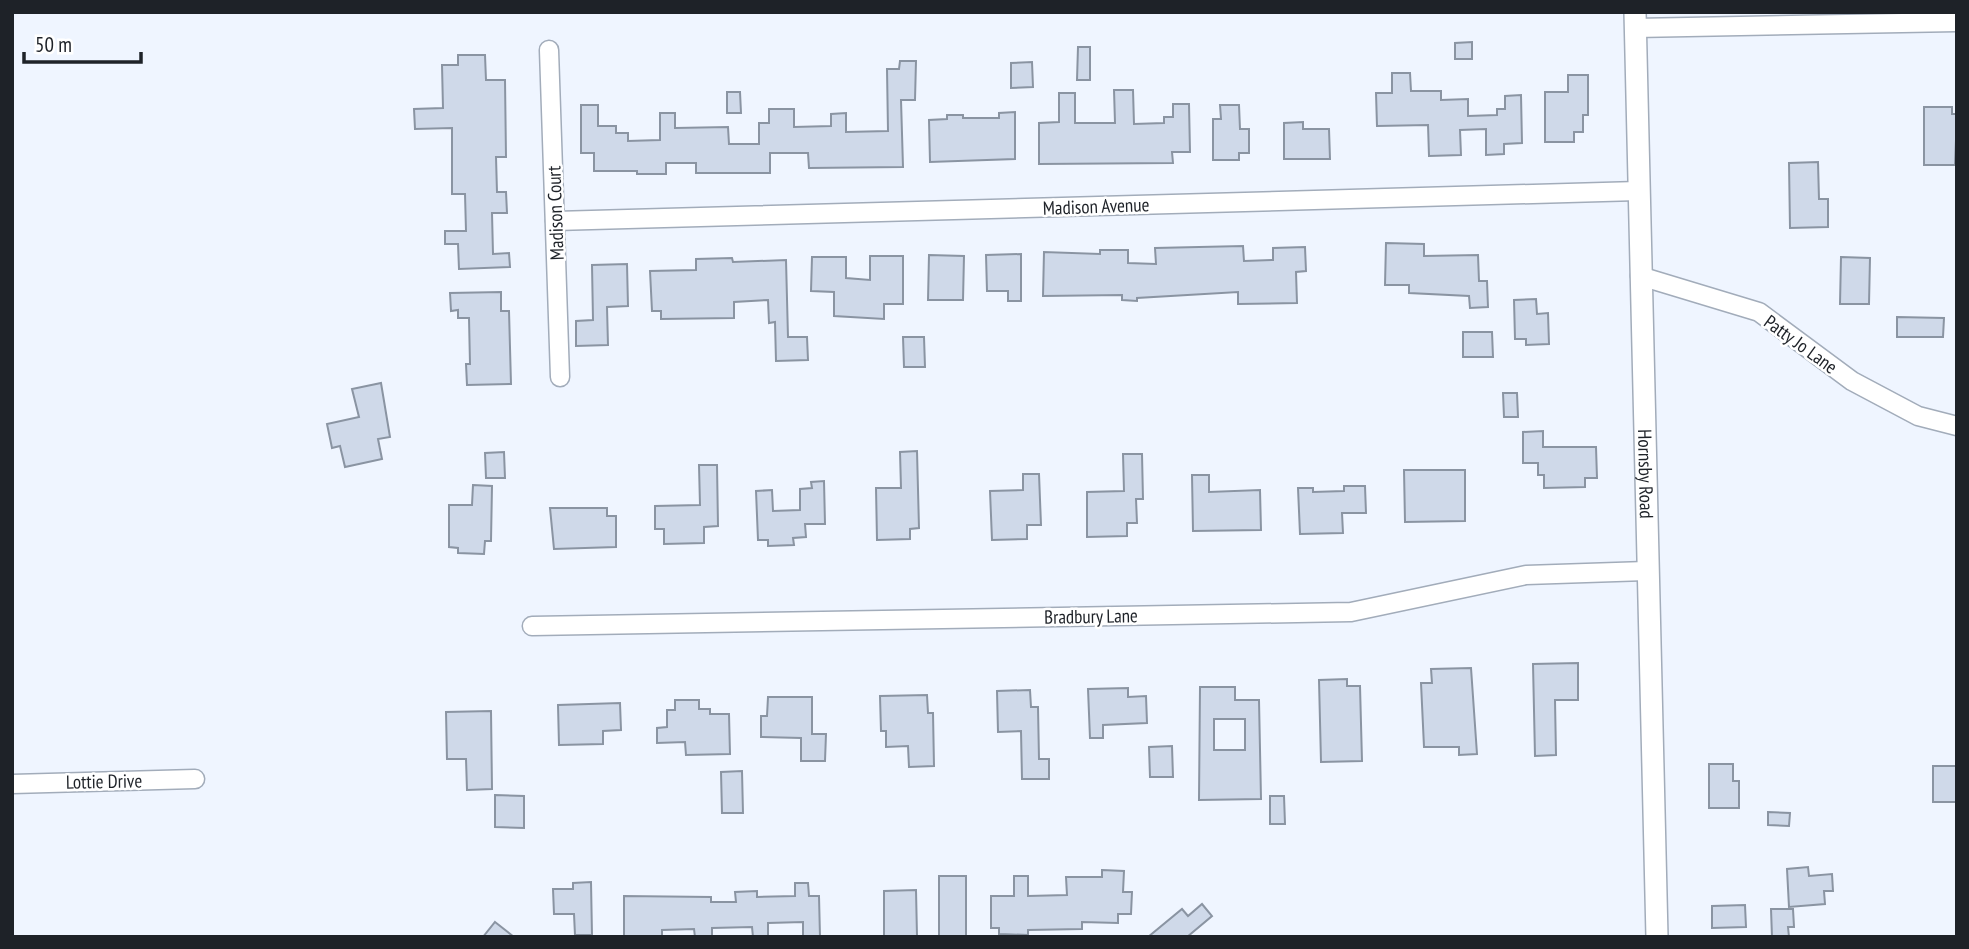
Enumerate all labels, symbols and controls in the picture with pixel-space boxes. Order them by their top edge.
scale bar [24,21,142,65]
text: 50 m [35,31,72,58]
street label: Madison Court [541,165,569,261]
street label: Madison Avenue [1042,192,1150,220]
street label: Patty Jo Lane [1760,309,1842,379]
street label: Hornsby Road [1633,429,1659,519]
street label: Bradbury Lane [1044,603,1138,629]
street label: Lottie Drive [66,768,142,794]

